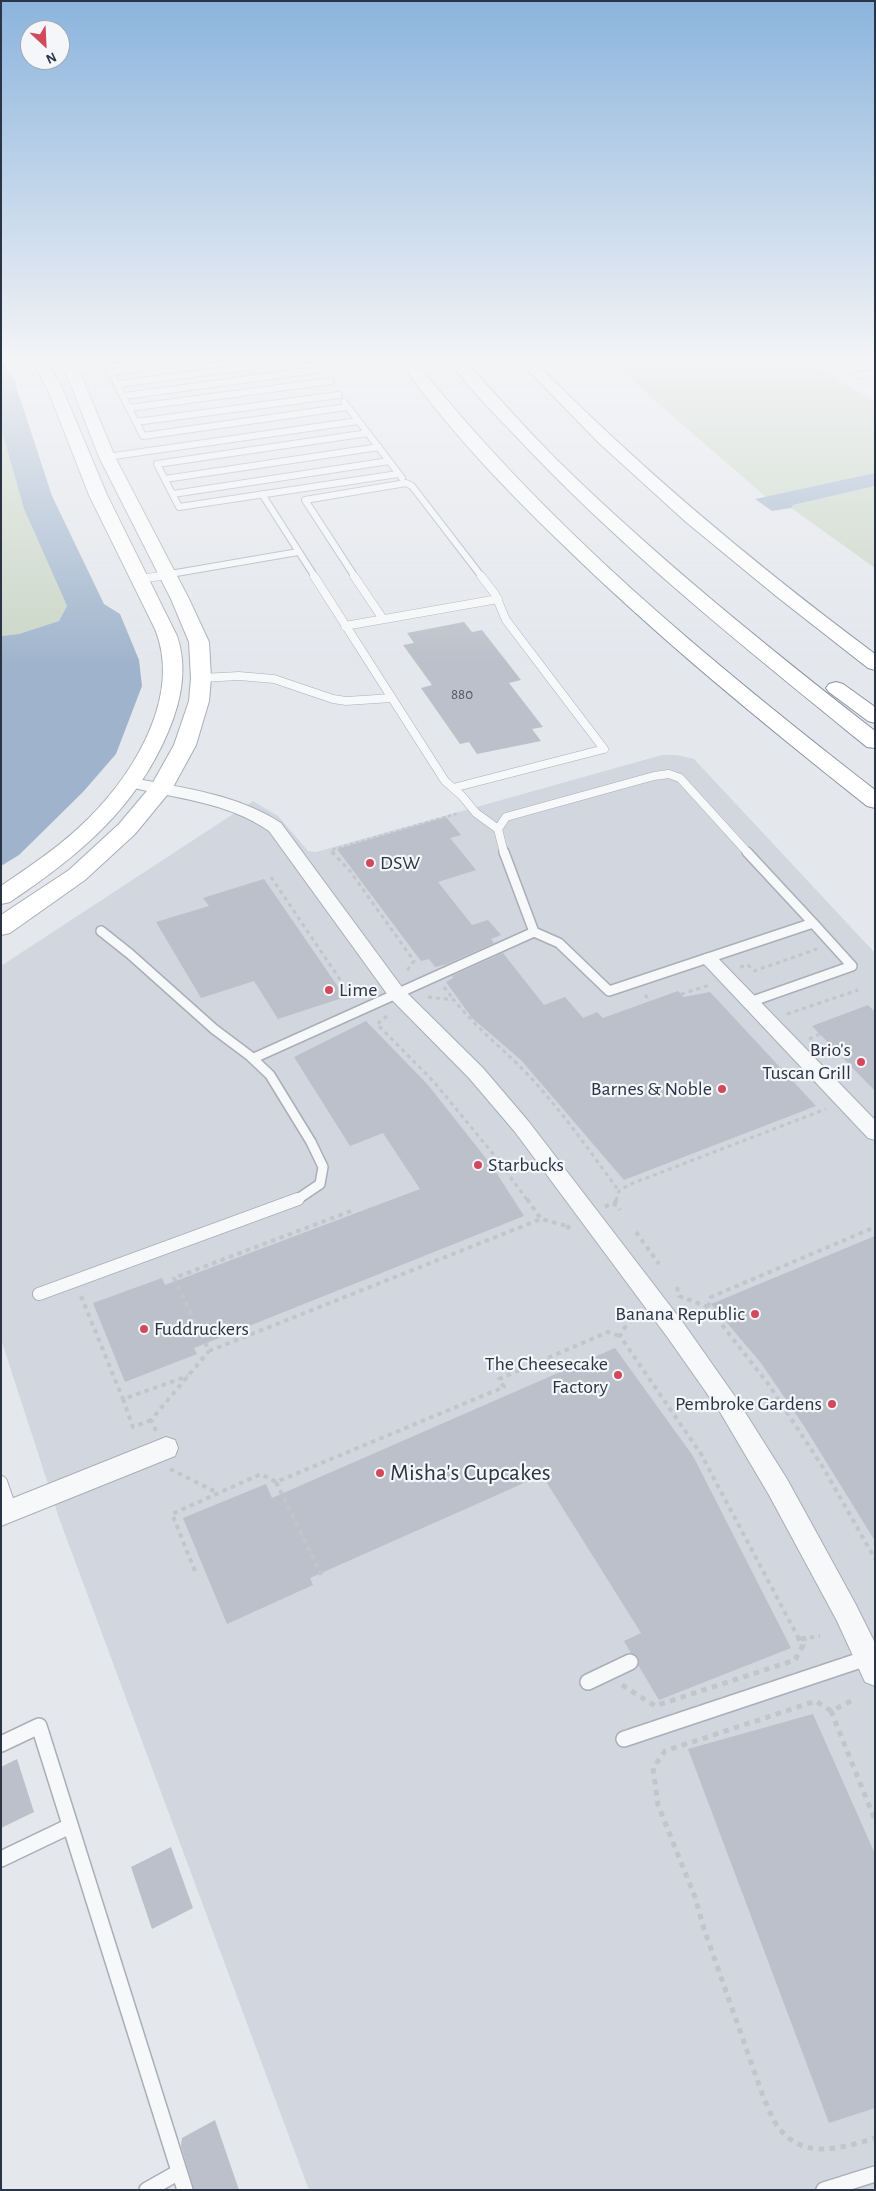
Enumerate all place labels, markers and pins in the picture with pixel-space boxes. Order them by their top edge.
place label: DSW [380,851,420,875]
marker: DSW [364,857,376,869]
place label: Lime [339,978,377,1002]
marker: Lime [323,984,335,996]
place label: Brio's Tuscan Grill [762,1038,851,1085]
marker: Brio's Tuscan Grill [855,1056,867,1068]
place label: Barnes & Noble [591,1077,712,1101]
marker: Barnes & Noble [716,1083,728,1095]
place label: Starbucks [488,1153,564,1177]
marker: Starbucks [472,1159,484,1171]
place label: Banana Republic [615,1302,745,1326]
marker: Banana Republic [749,1308,761,1320]
place label: Fuddruckers [154,1317,249,1341]
marker: Fuddruckers [138,1323,150,1335]
place label: The Cheesecake Factory [485,1352,608,1399]
marker: The Cheesecake Factory [612,1369,624,1381]
place label: Pembroke Gardens [675,1392,822,1416]
marker: Pembroke Gardens [826,1398,838,1410]
place label: Misha's Cupcakes [390,1459,551,1487]
marker: Misha's Cupcakes [374,1467,386,1479]

